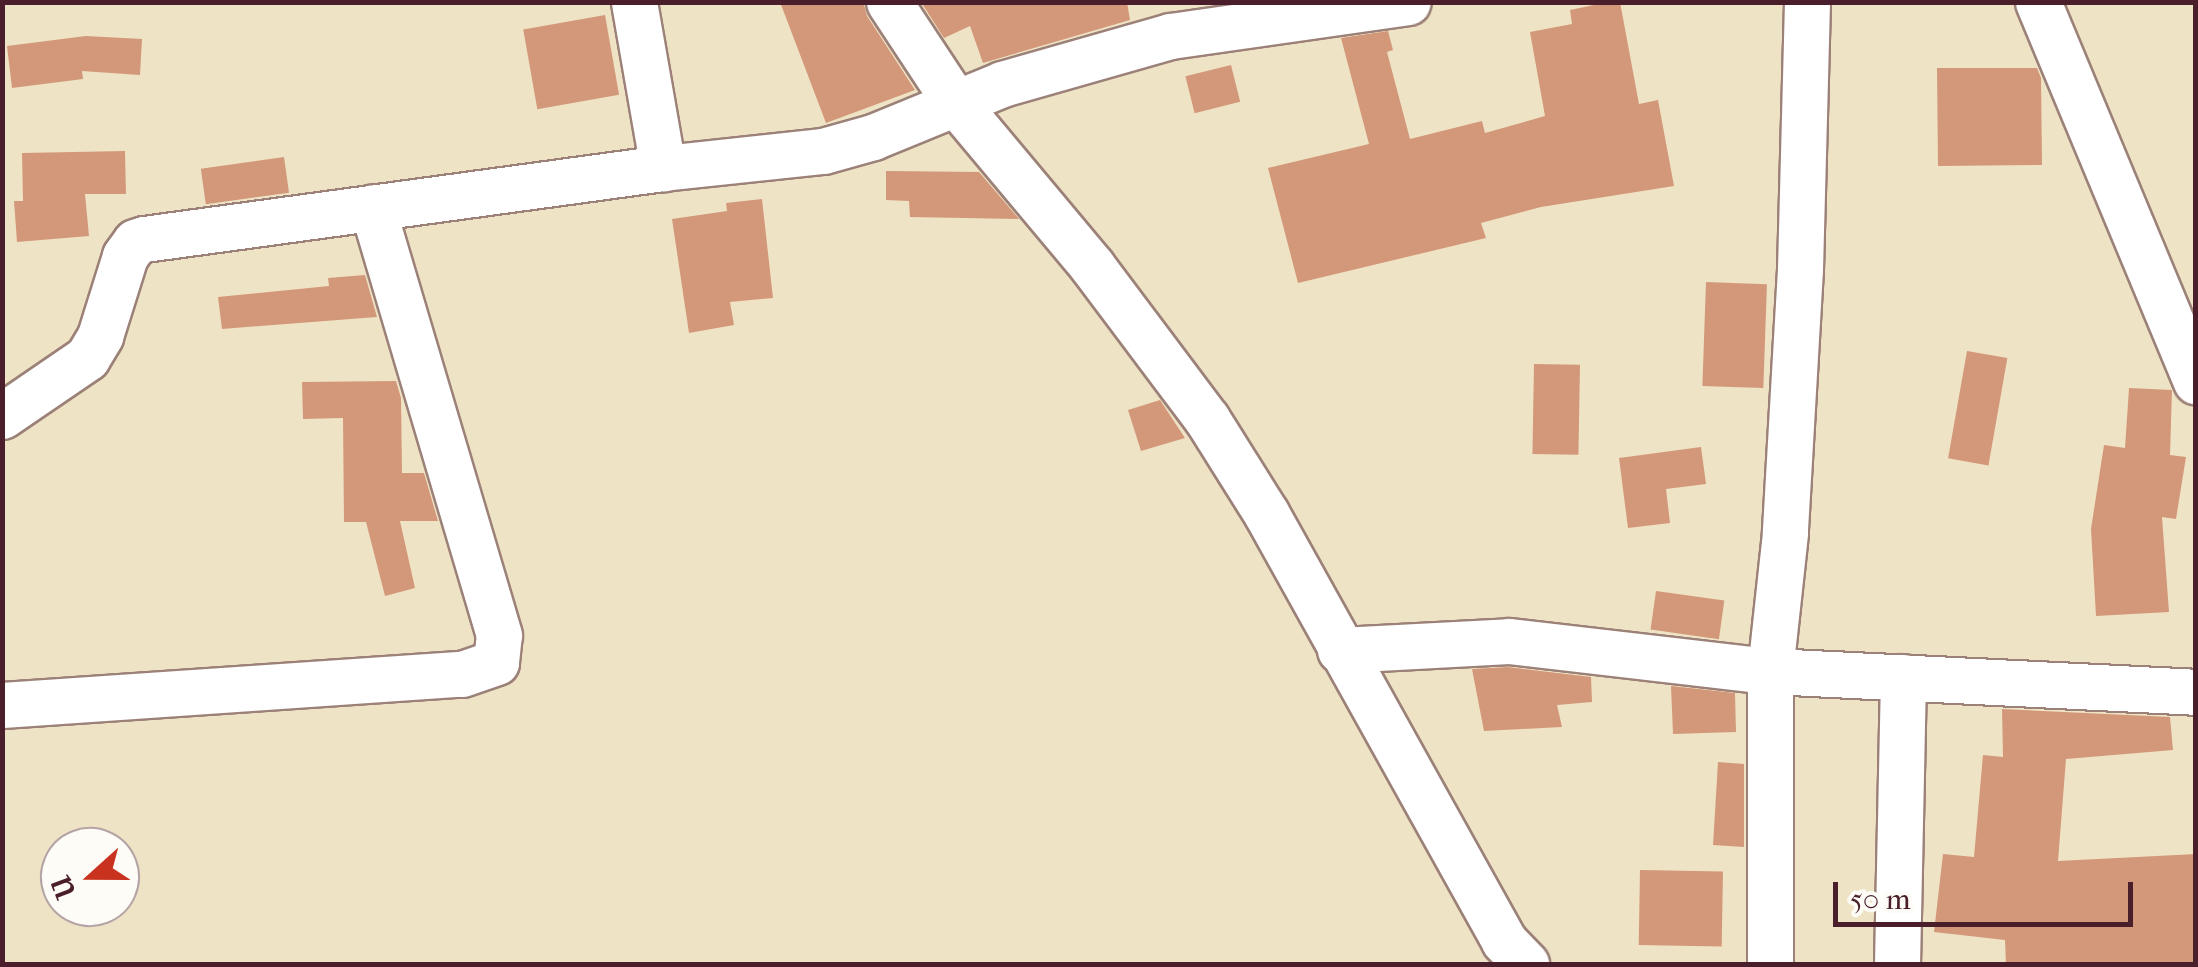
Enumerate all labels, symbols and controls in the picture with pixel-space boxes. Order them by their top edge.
north arrow [40,827,140,927]
scale bar [1838,862,2138,924]
text: U [44,871,83,903]
text: 50 m [1850,882,1911,917]

